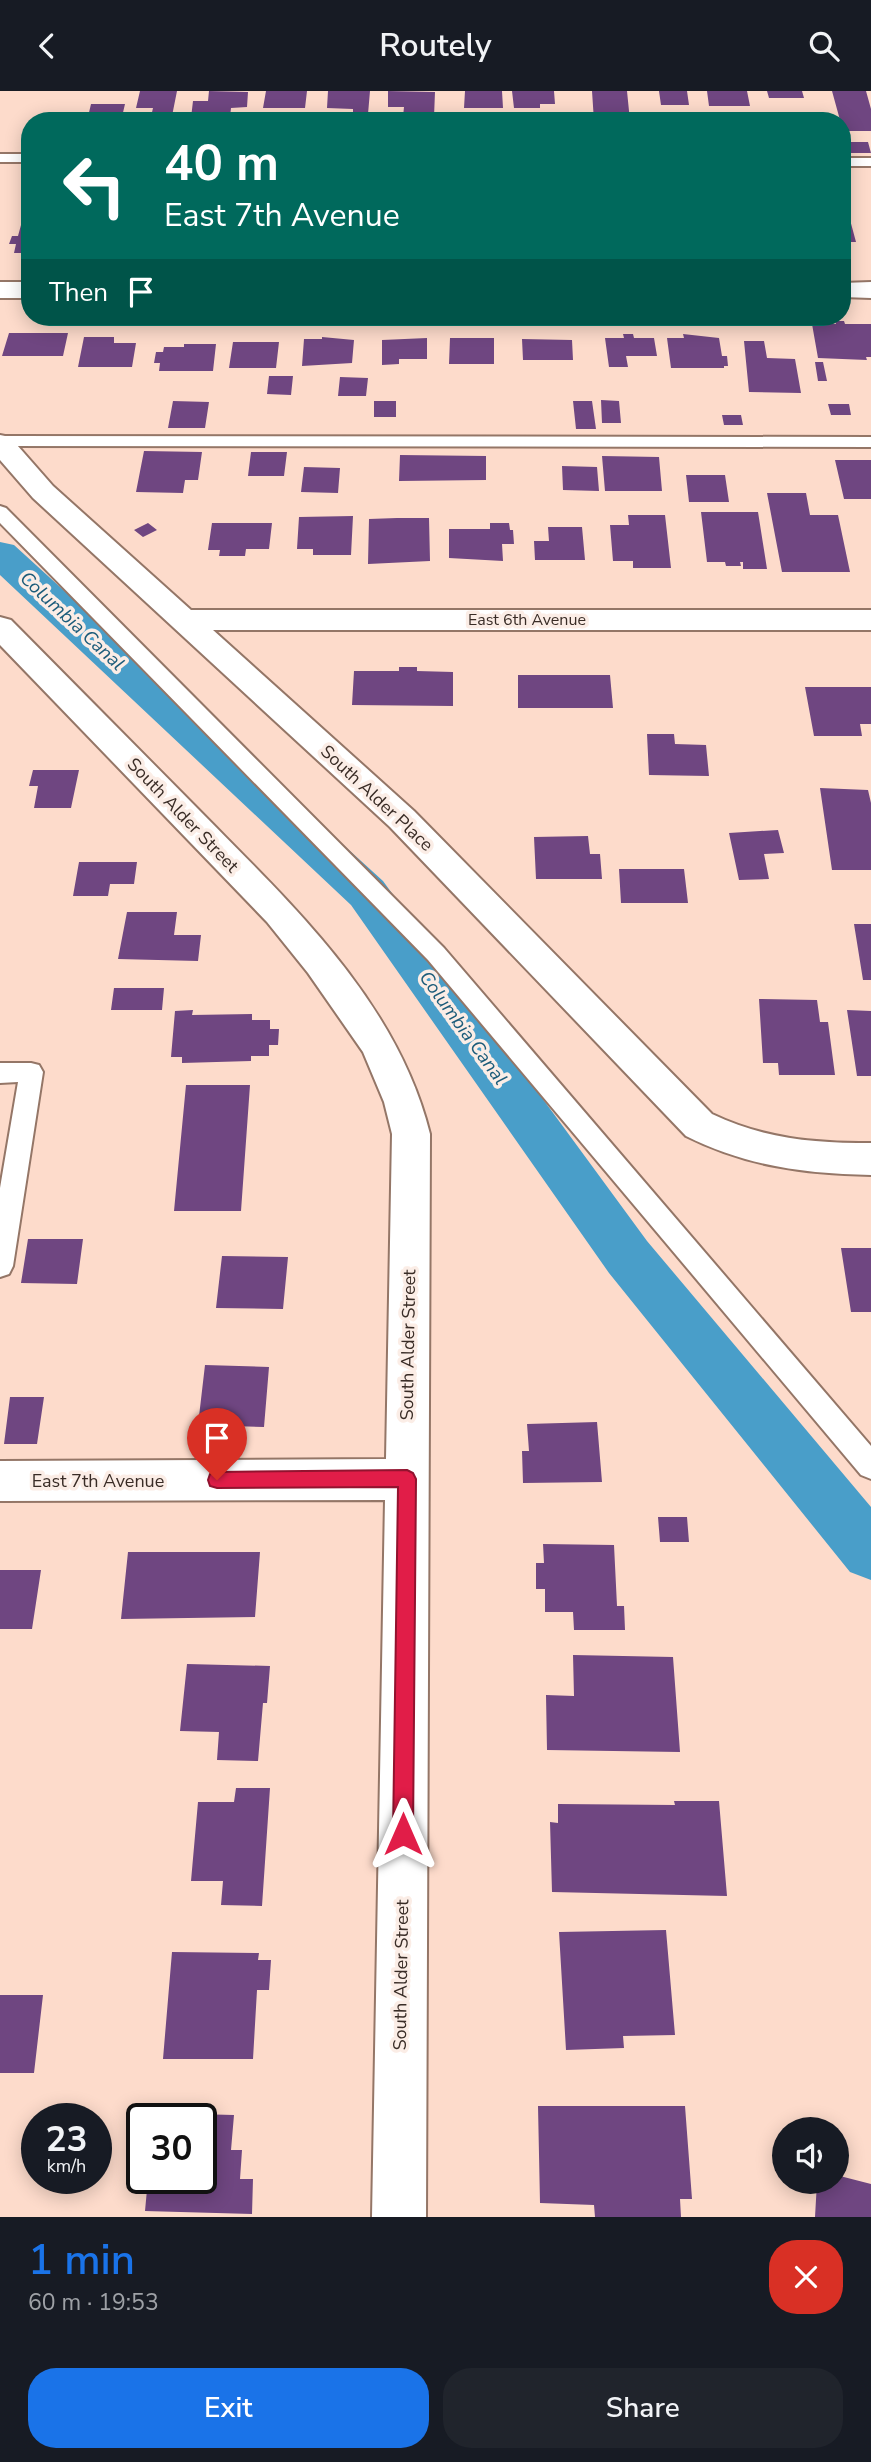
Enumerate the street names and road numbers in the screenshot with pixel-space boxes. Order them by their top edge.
street label: East 6th Avenue [468,609,586,631]
street label: South Alder Place [315,739,439,857]
street label: South Alder Street [122,752,245,878]
street label: South Alder Street [395,1269,421,1421]
street label: East 7th Avenue [32,1469,164,1493]
street label: South Alder Street [388,1899,414,2051]

